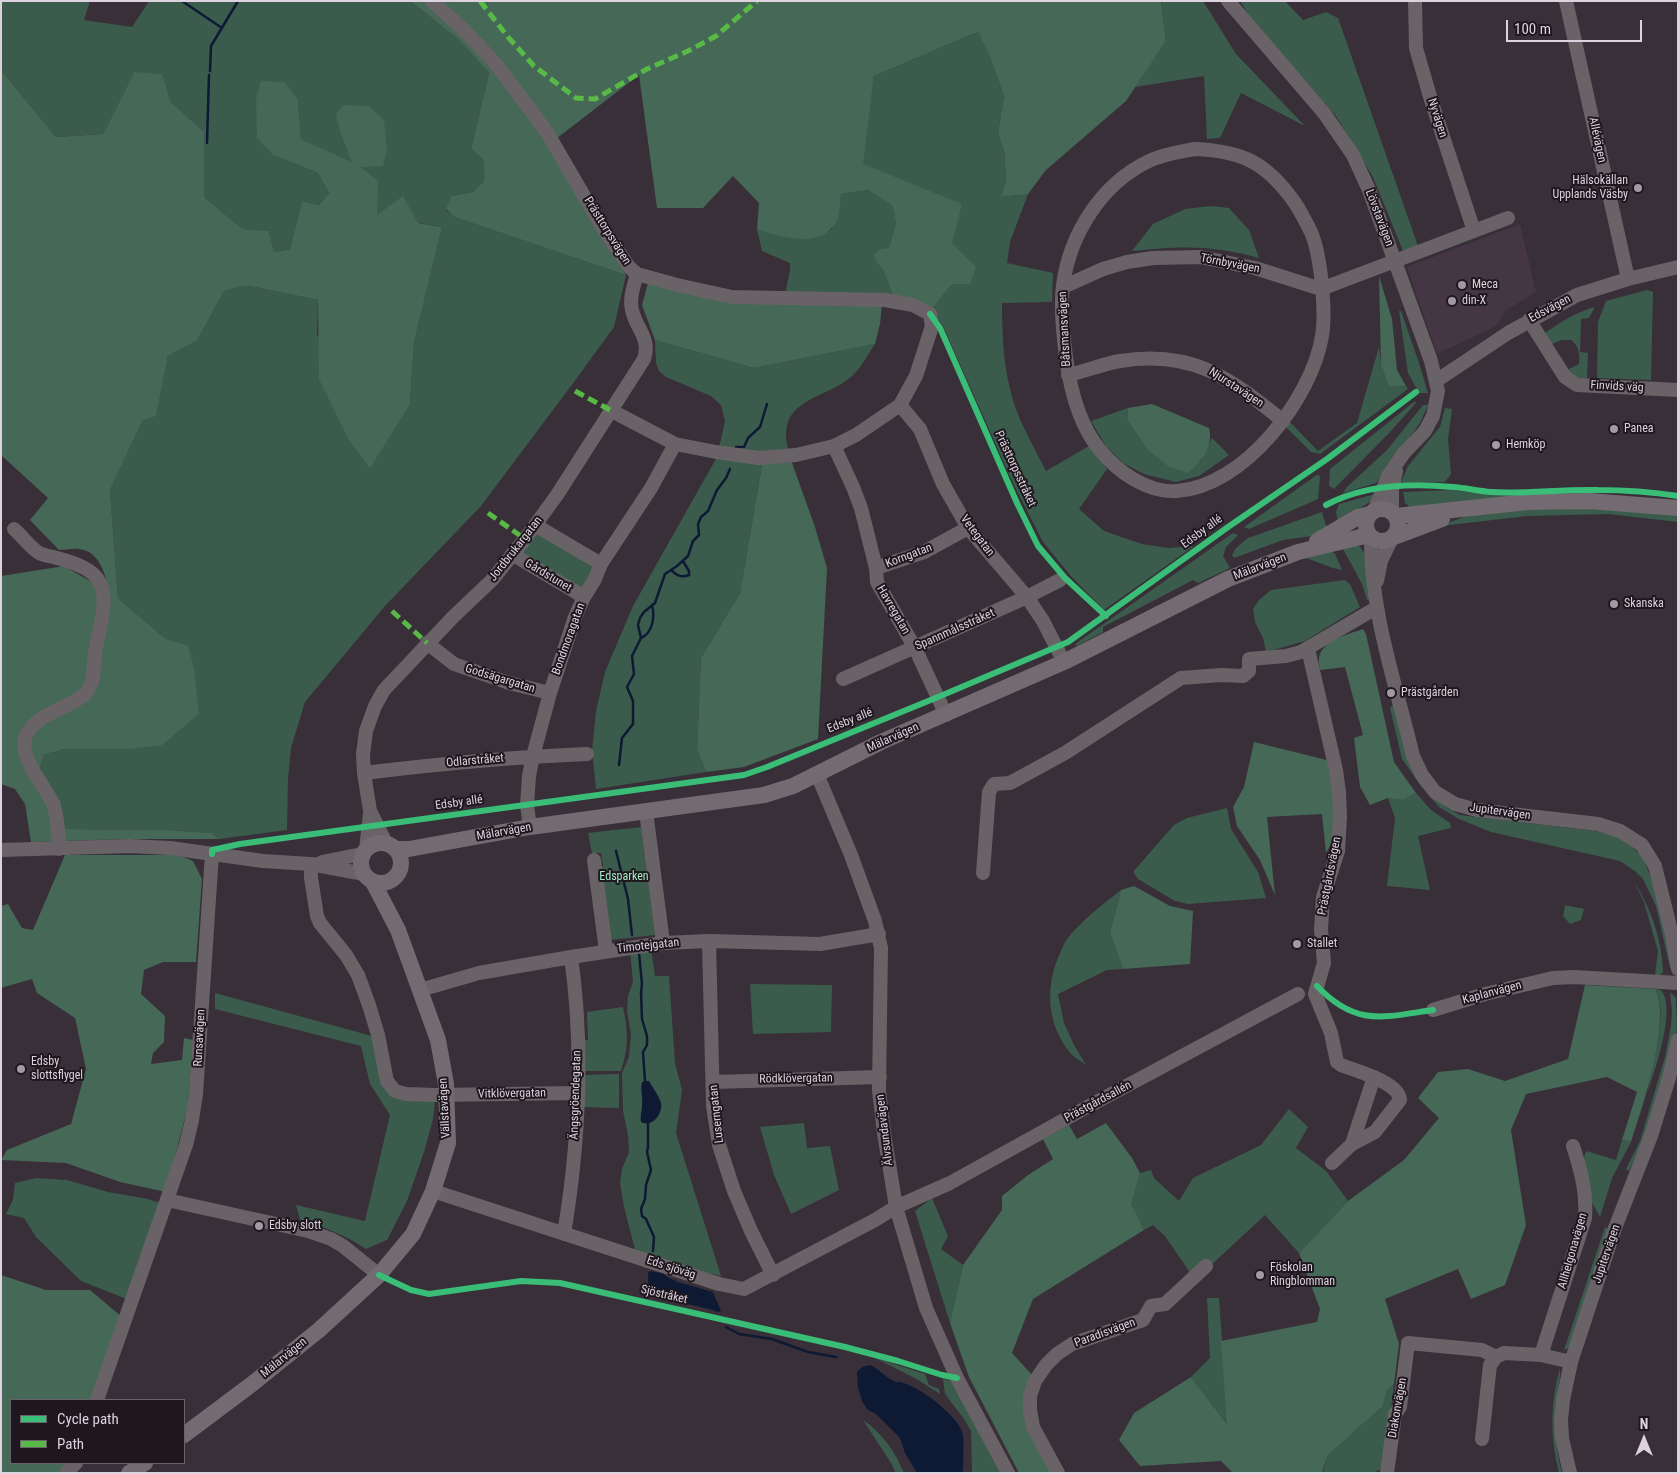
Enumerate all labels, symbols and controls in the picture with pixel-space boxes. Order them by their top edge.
scale bar [1509,10,1645,42]
text: 100 m [1514,20,1551,38]
street label: Nyvägen [1424,96,1450,140]
street label: Allévägen [1585,116,1609,164]
place label: Hälsokällan Upplands Väsby [1552,174,1628,202]
marker: Hälsokällan Upplands Väsby [1632,182,1644,194]
street label: Lövstavägen [1362,188,1396,248]
street label: Prästtorpsvägen [580,194,634,268]
street label: Törnbyvägen [1199,251,1261,277]
place label: Meca [1472,278,1498,292]
marker: Meca [1456,279,1468,291]
street label: Båtsmansvägen [1056,291,1074,367]
street label: Edsvägen [1527,292,1573,326]
place label: din-X [1462,294,1486,308]
marker: din-X [1446,295,1458,307]
street label: Njurstavägen [1206,365,1266,411]
street label: Finvids väg [1590,378,1644,396]
place label: Panea [1624,422,1654,436]
marker: Panea [1608,423,1620,435]
street label: Prästtorpsstråket [991,429,1039,509]
place label: Hemköp [1506,438,1545,452]
marker: Hemköp [1490,439,1502,451]
street label: Vetegatan [957,512,997,560]
street label: Edsby allé [1178,512,1226,552]
street label: Jordbrukargatan [486,514,546,584]
street label: Korngatan [884,541,934,571]
street label: Mälarvägen [1232,550,1288,584]
street label: Gårdstunet [522,556,574,596]
street label: Havregatan [873,583,913,637]
place label: Skanska [1624,597,1664,611]
marker: Skanska [1608,598,1620,610]
street label: Bondmoragatan [549,601,589,677]
street label: Spannmålsstråket [913,606,997,654]
street label: Godsägargatan [463,662,537,696]
place label: Prästgården [1401,686,1458,700]
marker: Prästgården [1385,687,1397,699]
street label: Edsby allé [825,705,875,737]
street label: Mälarvägen [865,720,921,756]
street label: Odlarstråket [445,751,505,771]
street label: Edsby allé [434,793,484,813]
street label: Jupitervägen [1469,801,1531,823]
street label: Mälarvägen [476,820,532,844]
street label: Prästgårdsvägen [1315,836,1345,916]
park label: Edsparken [599,870,649,884]
street label: Timotejgatan [616,936,680,956]
place label: Stallet [1307,937,1337,951]
marker: Stallet [1291,938,1303,950]
street label: Kaplanvägen [1461,978,1523,1008]
street label: Runsavägen [191,1009,209,1067]
street label: Ängsgröendegatan [567,1050,585,1140]
place label: Edsby slottsflygel [31,1055,83,1083]
marker: Edsby slottsflygel [15,1063,27,1075]
street label: Rödklövergatan [759,1071,833,1087]
street label: Vällstavägen [436,1077,454,1139]
street label: Prästgårdsallén [1062,1078,1134,1126]
street label: Luserngatan [707,1084,727,1144]
street label: Vitklövergatan [478,1086,546,1102]
street label: Älvsundavägen [873,1094,897,1166]
street label: Allhelgonavägen [1555,1211,1591,1291]
place label: Edsby slott [269,1219,321,1233]
marker: Edsby slott [253,1220,265,1232]
street label: Jupitervägen [1590,1223,1624,1285]
street label: Eds sjöväg [645,1253,697,1283]
place label: Föskolan Ringblomman [1270,1261,1335,1289]
marker: Föskolan Ringblomman [1254,1269,1266,1281]
street label: Sjöstråket [639,1283,689,1307]
street label: Paradisvägen [1073,1315,1137,1351]
street label: Mälarvägen [258,1335,310,1381]
street label: Diakonvägen [1386,1377,1410,1439]
legend [10,1399,185,1464]
text: Cycle path [57,1410,119,1428]
north arrow [1619,1414,1669,1464]
text: N [1640,1416,1648,1432]
text: Path [57,1435,84,1453]

